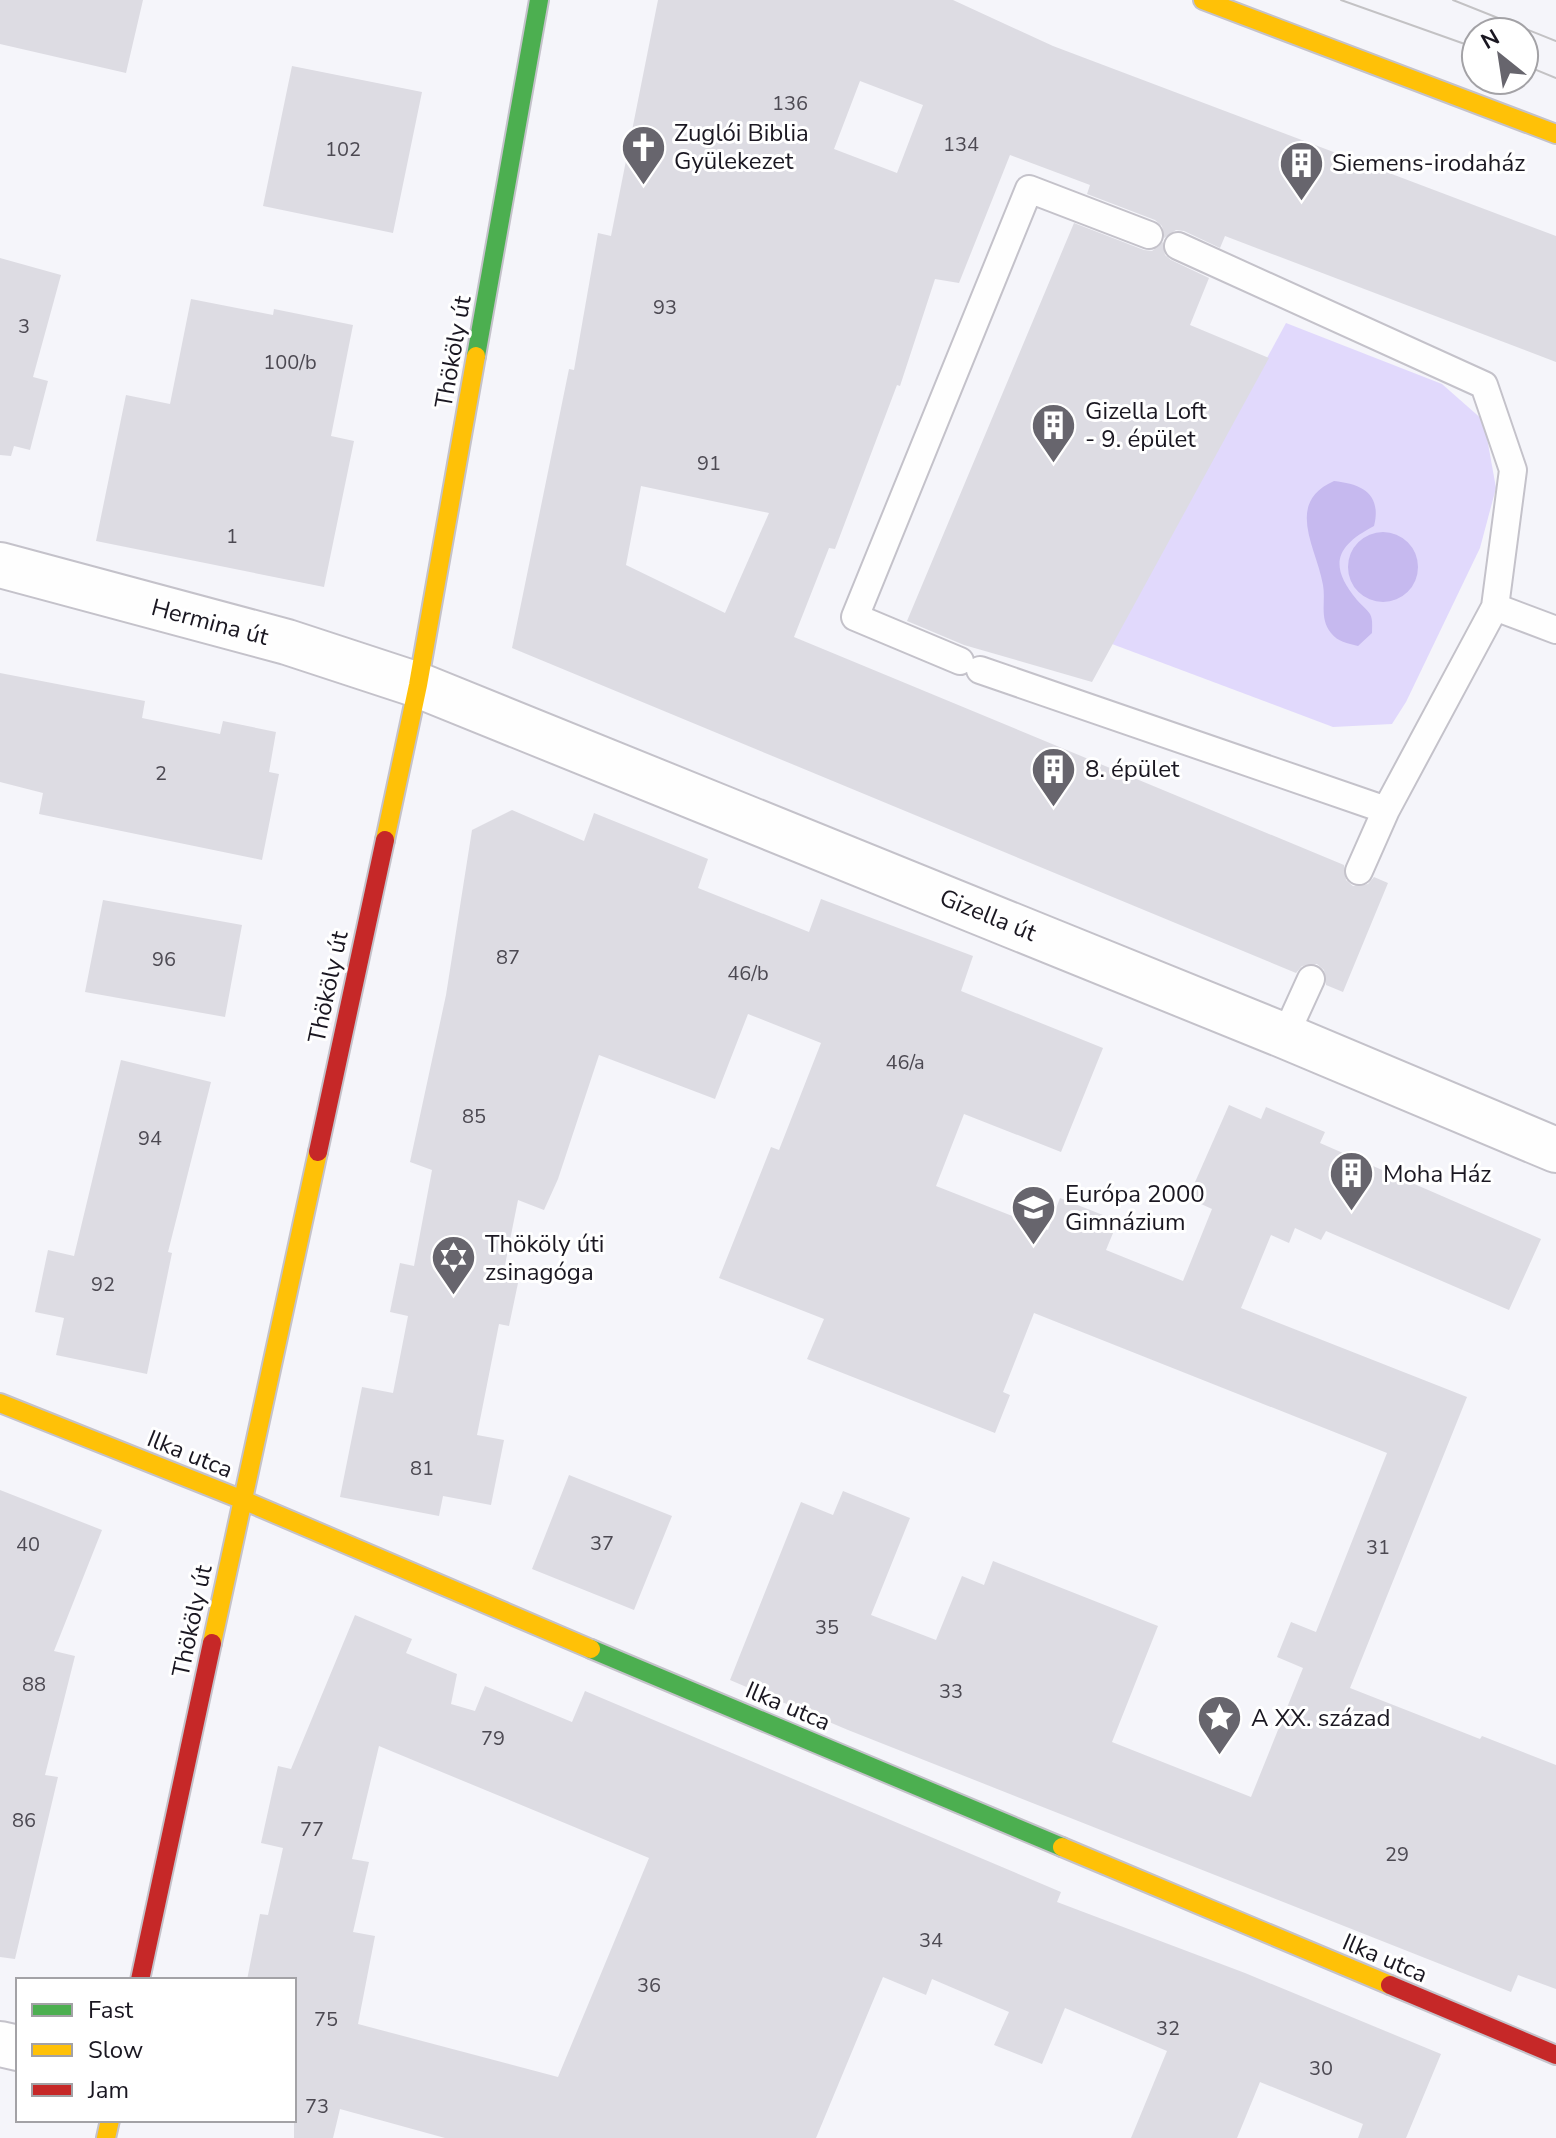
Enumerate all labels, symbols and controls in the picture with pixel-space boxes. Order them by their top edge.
north arrow [1460,16,1540,96]
text: N [1476,22,1505,57]
house number: 136 [772,90,808,117]
place label: Zuglói Biblia Gyülekezet [674,117,809,177]
church icon: Zuglói Biblia Gyülekezet [619,123,667,186]
house number: 134 [943,131,979,158]
house number: 102 [325,136,361,163]
building icon: Siemens-irodaház [1277,139,1325,202]
place label: Siemens-irodaház [1332,147,1525,179]
street label: Thököly út [427,293,479,411]
house number: 93 [653,294,677,321]
house number: 3 [18,313,30,340]
house number: 100/b [263,349,317,376]
place label: Gizella Loft - 9. épület [1085,395,1207,455]
building icon: Gizella Loft - 9. épület [1030,401,1078,464]
house number: 91 [697,450,721,477]
house number: 1 [226,523,238,550]
street label: Hermina út [148,591,273,653]
building icon: 8. épület [1030,745,1078,808]
place label: 8. épület [1085,753,1180,785]
house number: 2 [155,760,167,787]
street label: Gizella út [935,881,1042,949]
street label: Thököly út [301,928,356,1046]
house number: 87 [496,944,520,971]
house number: 96 [152,946,176,973]
house number: 46/b [727,960,769,987]
house number: 46/a [885,1049,925,1076]
house number: 85 [462,1103,486,1130]
house number: 94 [138,1125,162,1152]
building icon: Moha Ház [1328,1150,1376,1213]
place label: Moha Ház [1383,1158,1491,1190]
place label: Európa 2000 Gimnázium [1065,1178,1205,1238]
school or university icon: Európa 2000 Gimnázium [1010,1184,1058,1247]
place label: Thököly úti zsinagóga [485,1228,604,1288]
synagogue icon: Thököly úti zsinagóga [430,1234,478,1297]
house number: 92 [91,1271,115,1298]
street label: Ilka utca [143,1422,237,1486]
house number: 81 [410,1455,434,1482]
house number: 37 [590,1530,614,1557]
house number: 40 [16,1531,40,1558]
house number: 31 [1366,1534,1390,1561]
street label: Thököly út [165,1562,220,1680]
house number: 35 [815,1614,839,1641]
house number: 88 [22,1671,46,1698]
street label: Ilka utca [741,1674,835,1738]
house number: 33 [939,1678,963,1705]
place icon: A XX. század [1196,1694,1244,1757]
place label: A XX. század [1251,1702,1391,1734]
house number: 79 [481,1725,505,1752]
house number: 86 [12,1807,36,1834]
house number: 77 [300,1816,324,1843]
house number: 29 [1385,1841,1409,1868]
street label: Ilka utca [1338,1926,1432,1990]
house number: 34 [919,1927,943,1954]
house number: 36 [637,1972,661,1999]
legend [16,1978,296,2122]
text: Fast [88,1994,134,2026]
house number: 75 [314,2006,338,2033]
house number: 32 [1156,2015,1180,2042]
text: Slow [88,2034,143,2066]
house number: 30 [1309,2055,1333,2082]
text: Jam [87,2074,129,2106]
house number: 73 [305,2093,329,2120]

